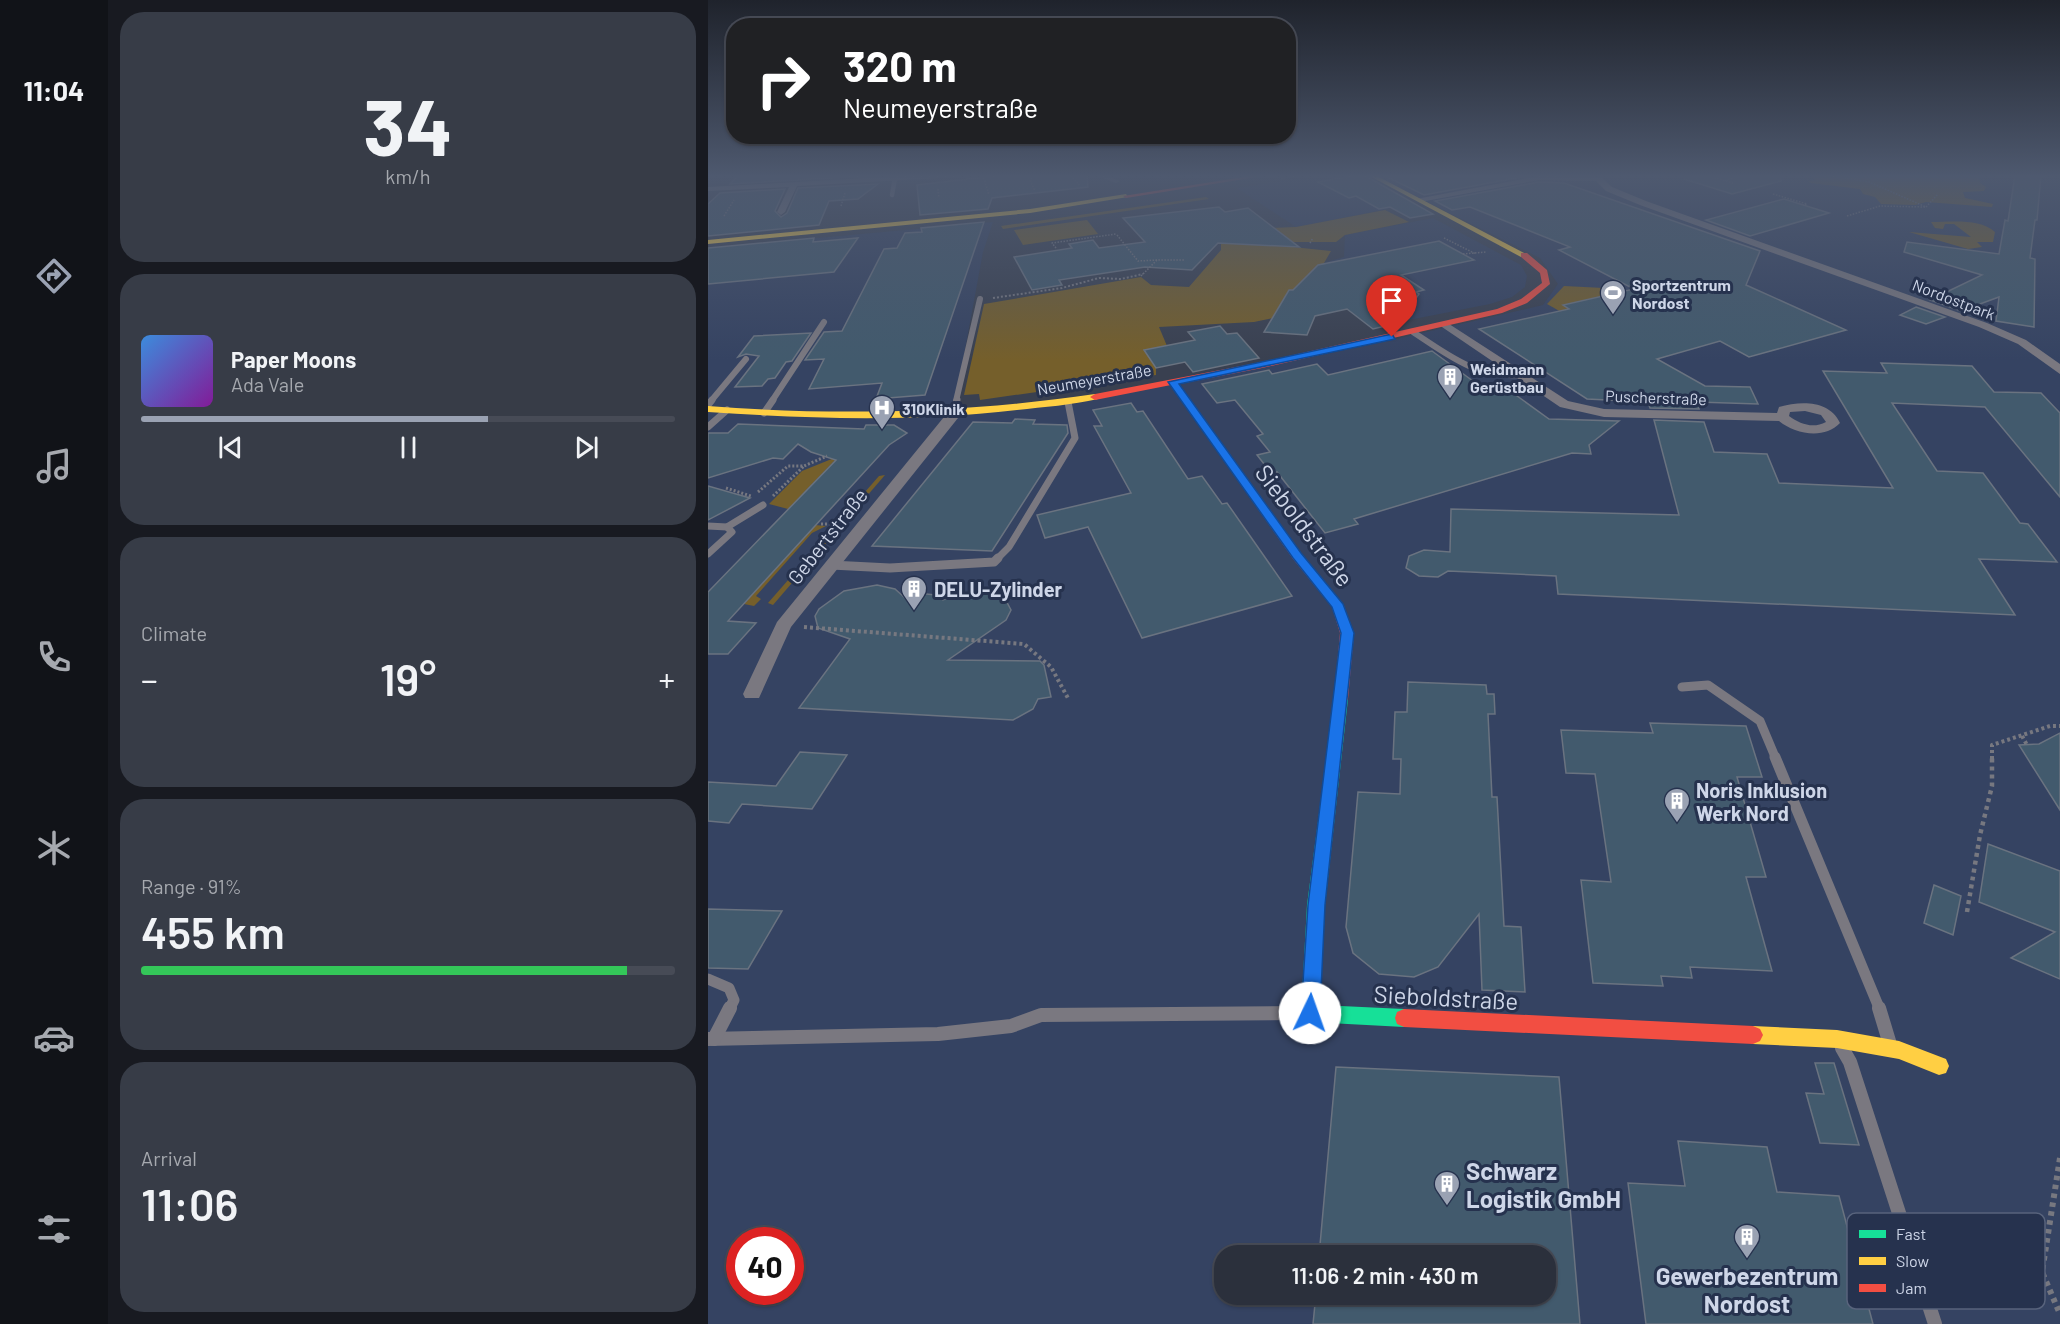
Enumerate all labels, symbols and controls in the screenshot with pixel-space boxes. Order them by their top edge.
text: 320 m [843,40,957,90]
icon: right [744,42,822,120]
text: 11:04 [24,74,84,106]
text: 34 [363,78,453,172]
text: Neumeyerstraße [843,91,1038,123]
text: km/h [385,164,431,188]
icon: directions [33,255,75,297]
pin [1366,275,1417,337]
place label: Sportzentrum Nordost [1632,275,1731,312]
street label: Nordostpark [1910,275,1998,323]
sports icon: Sportzentrum Nordost [1598,278,1628,316]
icon: arrive [1375,284,1408,317]
text: Paper Moons [231,346,356,372]
place label: Weidmann Gerüstbau [1470,359,1544,396]
street label: Neumeyerstraße [1035,360,1153,398]
building icon: Weidmann Gerüstbau [1435,362,1465,400]
text: Ada Vale [231,372,304,396]
street label: Puscherstraße [1605,386,1707,408]
hospital icon: 310Klinik [867,393,897,431]
place label: 310Klinik [902,399,965,418]
icon: previous [214,431,247,464]
icon: pause [392,431,425,464]
icon: next [570,431,603,464]
icon: music [33,445,75,487]
street label: Sieboldstraße [1250,458,1360,592]
street label: Gebertstraße [782,483,872,589]
building icon: DELU-Zylinder [899,574,929,612]
place label: DELU-Zylinder [934,577,1063,601]
text: Climate [141,621,207,645]
icon: phone [33,636,75,678]
text: 19° [380,651,436,705]
text: − [141,659,158,699]
text: + [659,659,675,699]
place label: Noris Inklusion Werk Nord [1696,778,1827,825]
building icon: Noris Inklusion Werk Nord [1662,786,1692,824]
icon: climate [33,827,75,869]
text: Range · 91% [141,874,242,898]
text: 455 km [141,904,285,958]
street label: Sieboldstraße [1373,979,1519,1015]
position arrow [1278,981,1342,1045]
icon: car [33,1017,75,1059]
text: Arrival [141,1146,197,1170]
place label: Schwarz Logistik GmbH [1466,1156,1621,1213]
building icon: Schwarz Logistik GmbH [1432,1169,1462,1207]
text: 11:06 [141,1176,238,1230]
icon: filters [33,1208,75,1250]
legend [1847,1213,2045,1309]
building icon: Gewerbezentrum Nordost [1732,1222,1762,1260]
text: Fast [1896,1224,1926,1243]
speed limit sign: 40 [726,1227,804,1305]
text: Slow [1896,1251,1929,1270]
place label: Gewerbezentrum Nordost [1656,1261,1838,1318]
text: 11:06 · 2 min · 430 m [1291,1262,1479,1288]
text: Jam [1896,1278,1927,1297]

